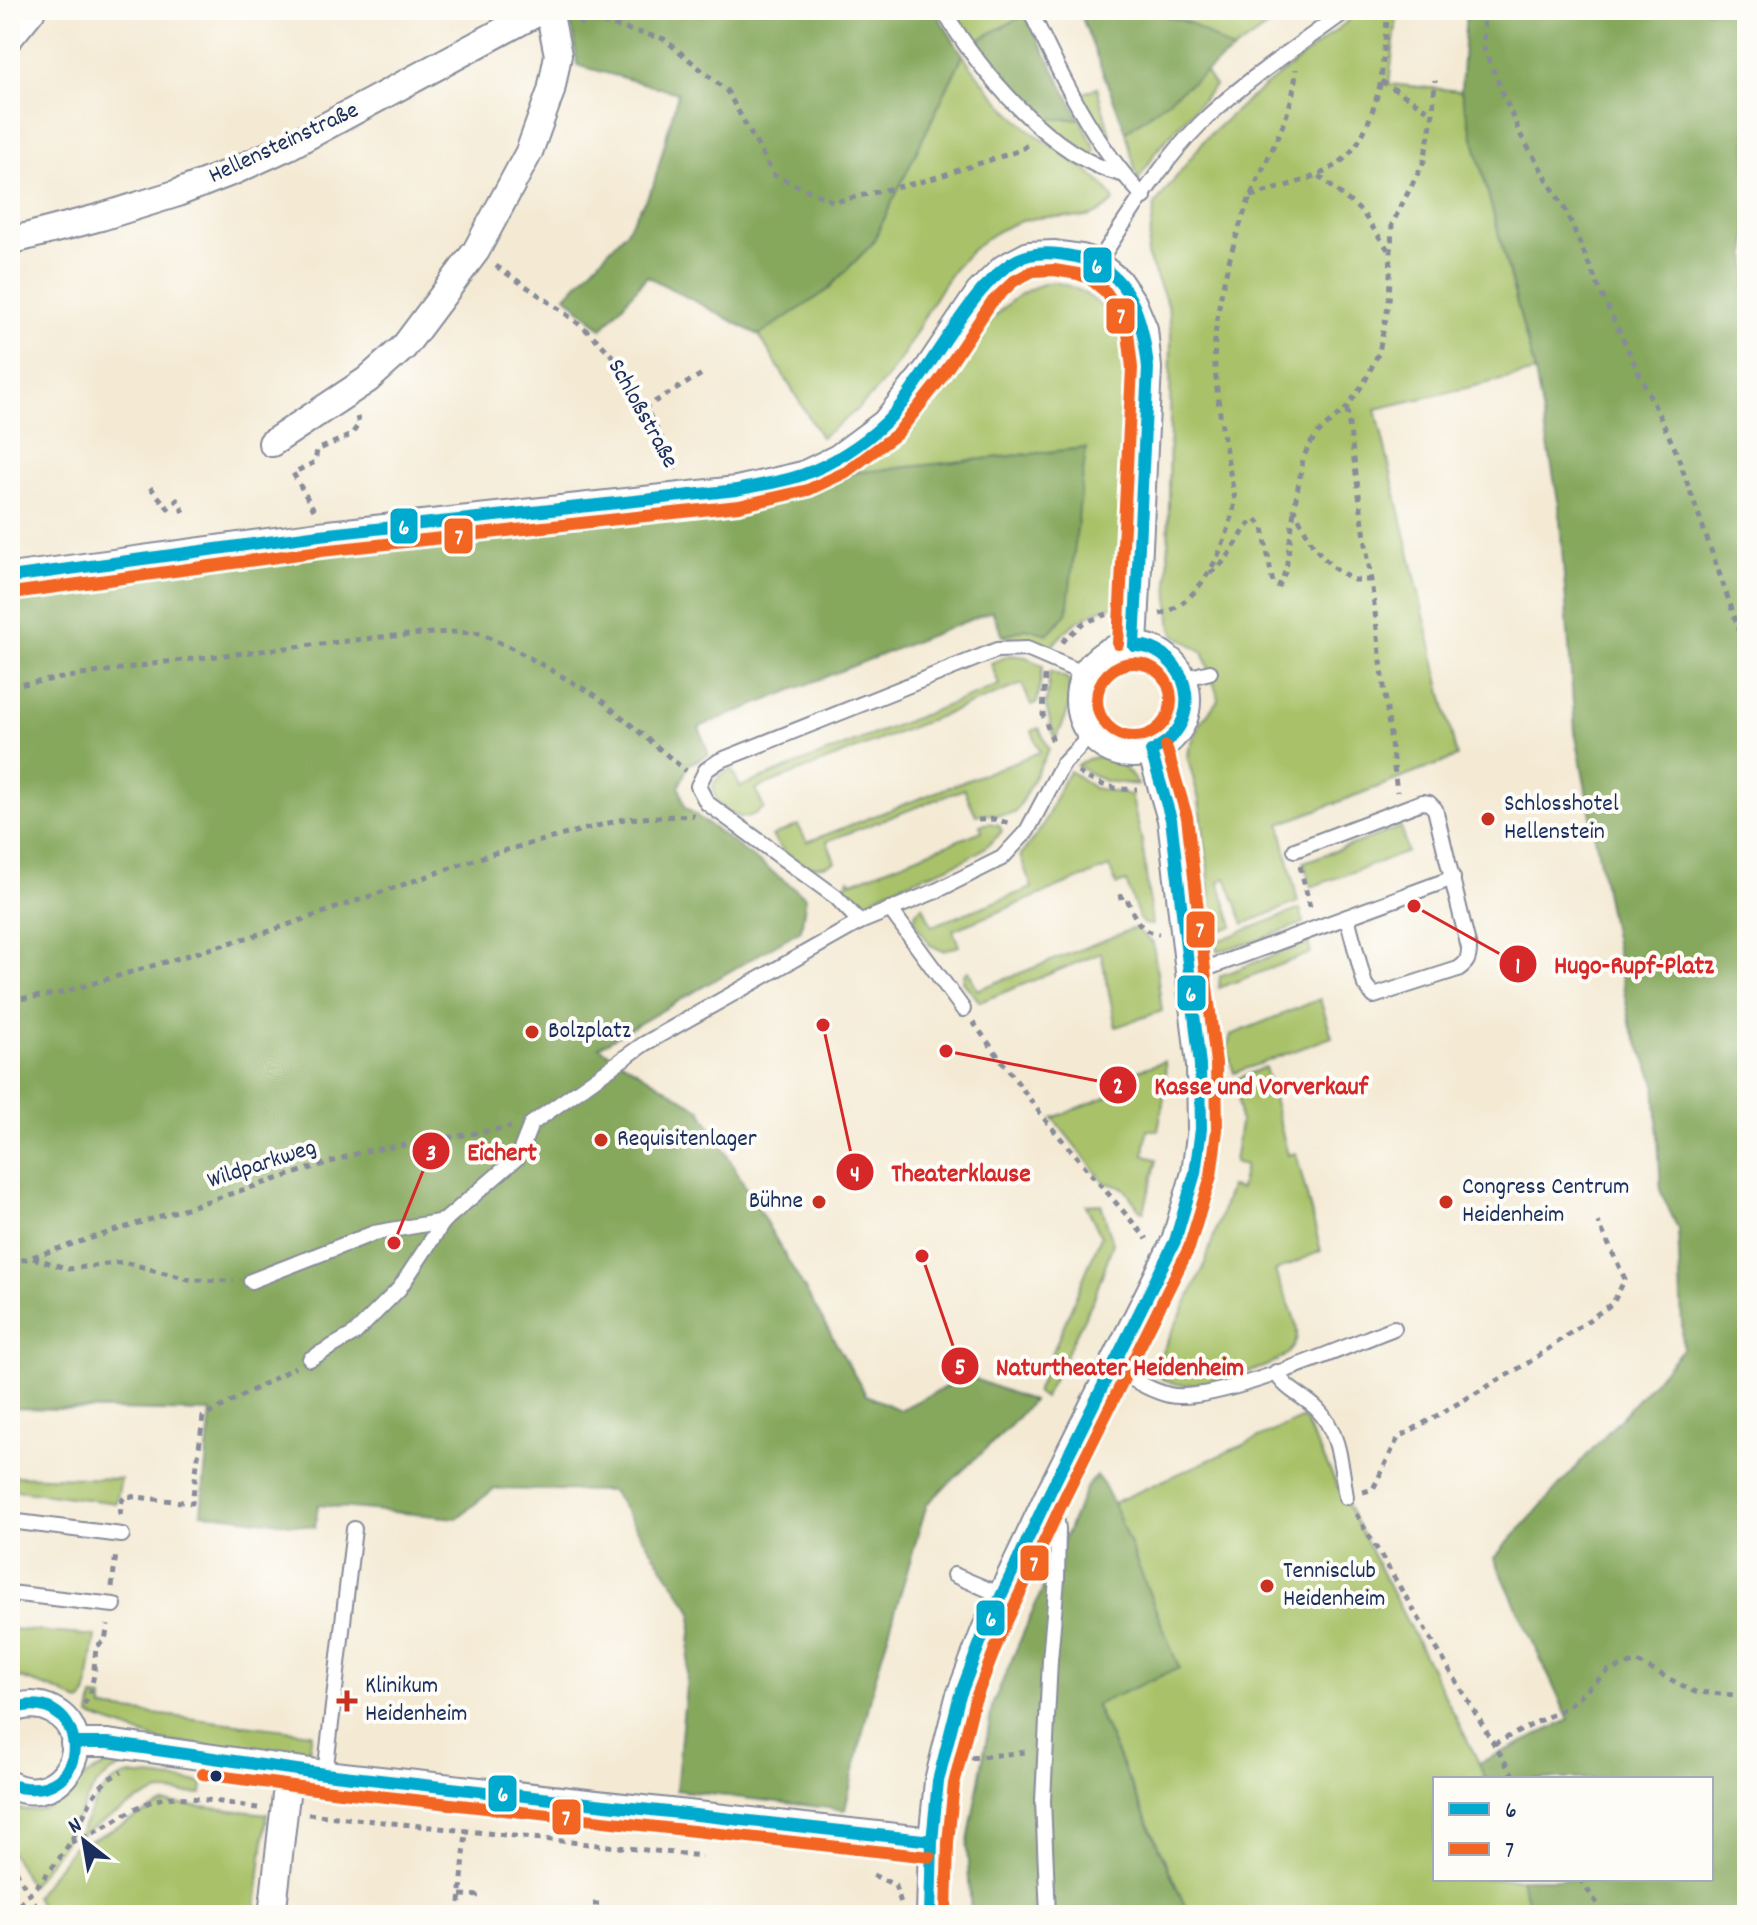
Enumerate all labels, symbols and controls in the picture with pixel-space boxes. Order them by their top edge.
street label: Hellensteinstraße [203,94,365,194]
line badge: 6 [1082,246,1113,284]
text: 6 [1092,253,1103,284]
line badge: 7 [1105,297,1136,335]
text: 7 [1117,303,1126,334]
street label: Schloßstraße [598,353,686,475]
line badge: 6 [389,507,419,545]
text: 6 [399,514,410,545]
line badge: 7 [443,517,474,555]
text: 7 [455,524,464,555]
place label: Schlosshotel Hellenstein [1504,788,1619,850]
marker: Schlosshotel Hellenstein [1479,810,1497,828]
line badge: 7 [1185,910,1216,949]
text: 7 [1196,917,1205,948]
callout: Hugo-Rupf-Platz [1498,939,1730,989]
text: Hugo-Rupf-Platz [1554,949,1715,986]
text: 1 [1515,951,1521,985]
line badge: 6 [1176,974,1207,1012]
text: 6 [1186,981,1197,1012]
place label: Bolzplatz [548,1015,631,1049]
marker: Bolzplatz [523,1023,541,1041]
callout: Kasse und Vorverkauf [1098,1060,1384,1110]
text: Kasse und Vorverkauf [1154,1070,1370,1107]
text: 2 [1113,1071,1123,1105]
place label: Requisitenlager [617,1123,757,1157]
callout: Eichert [411,1126,553,1176]
street label: Wildparkweg [203,1131,321,1199]
marker: Requisitenlager [592,1131,610,1149]
text: Eichert [467,1136,537,1173]
text: 3 [426,1138,436,1172]
callout: Theaterklause [835,1147,1046,1197]
text: Theaterklause [891,1157,1031,1194]
text: 4 [850,1159,860,1193]
place label: Congress Centrum Heidenheim [1462,1171,1629,1233]
place label: Bühne [749,1185,803,1219]
marker: Bühne [810,1193,828,1211]
marker: Congress Centrum Heidenheim [1437,1193,1455,1211]
callout: Naturtheater Heidenheim [940,1341,1260,1391]
text: Naturtheater Heidenheim [996,1351,1244,1388]
text: 5 [954,1352,966,1386]
line badge: 7 [1019,1544,1050,1582]
text: 7 [1030,1551,1039,1582]
place label: Tennisclub Heidenheim [1283,1555,1386,1617]
marker: Tennisclub Heidenheim [1258,1577,1276,1595]
line badge: 6 [975,1599,1006,1637]
text: 6 [986,1606,997,1637]
place label: Klinikum Heidenheim [365,1670,468,1732]
marker: Klinikum Heidenheim [336,1690,358,1712]
unlabelled marker [208,1768,224,1784]
line badge: 6 [487,1774,518,1813]
legend [1433,1777,1713,1881]
text: 6 [498,1781,509,1812]
text: 6 [1505,1795,1517,1829]
line badge: 7 [551,1798,582,1836]
north arrow [44,1801,124,1881]
text: 7 [562,1805,571,1836]
text: N [63,1811,88,1843]
text: 7 [1505,1835,1514,1869]

